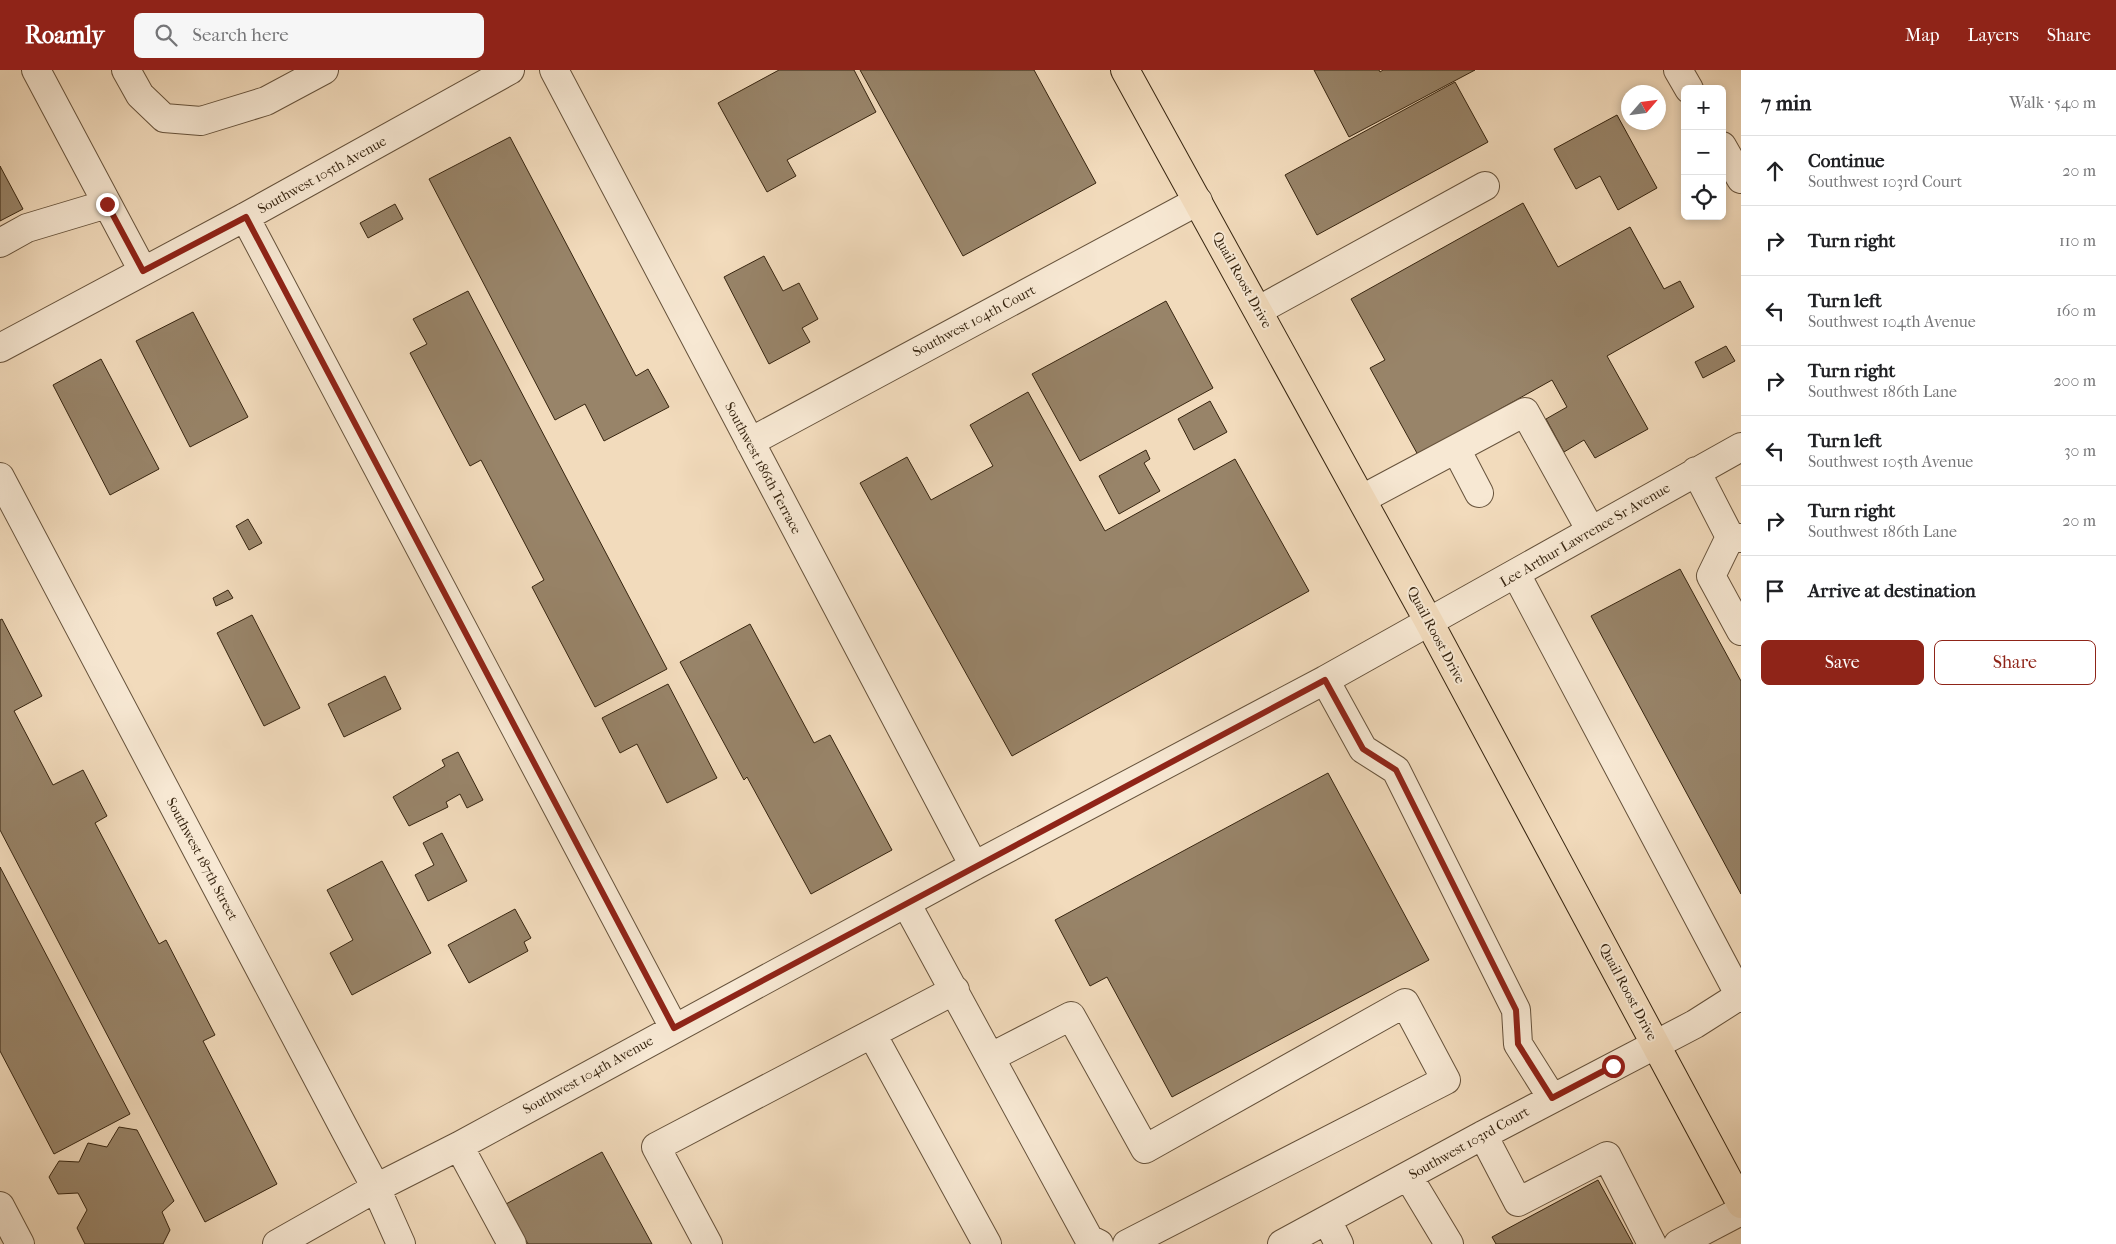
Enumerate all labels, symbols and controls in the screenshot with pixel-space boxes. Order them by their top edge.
search box [134,13,484,58]
text: Roamly [25,21,104,49]
icon: search [152,21,180,49]
text: Search here [192,24,289,46]
text: Map [1905,25,1939,46]
text: Layers [1967,25,2019,46]
text: Share [2047,25,2091,46]
north arrow [1621,85,1666,130]
map controls [1681,85,1726,220]
button: + [1681,85,1726,130]
text: 7 min [1761,91,1812,115]
text: Walk · 540 m [2009,93,2096,112]
button: − [1681,130,1726,175]
street label: Southwest 105th Avenue [255,132,389,217]
text: Continue [1808,150,1884,172]
icon: ahead [1761,157,1789,185]
text: 20 m [2062,161,2096,180]
text: Southwest 103rd Court [1808,172,1962,191]
button: locate [1681,175,1726,220]
route end [96,193,119,216]
icon: right [1761,227,1789,255]
street label: Quail Roost Drive [1208,229,1276,331]
text: Turn right [1808,230,1895,252]
text: 110 m [2059,231,2096,250]
street label: Southwest 104th Court [910,281,1038,361]
text: Turn left [1808,290,1882,312]
icon: left [1761,297,1789,325]
text: 160 m [2056,301,2096,320]
text: Southwest 104th Avenue [1808,312,1976,331]
text: Turn right [1808,360,1895,382]
icon: right [1761,367,1789,395]
text: 200 m [2053,371,2096,390]
text: Southwest 186th Lane [1808,382,1957,401]
street label: Southwest 186th Terrace [721,399,805,537]
text: Turn left [1808,430,1882,452]
icon: left [1761,437,1789,465]
text: 30 m [2064,441,2096,460]
text: Southwest 105th Avenue [1808,452,1973,471]
street label: Lee Arthur Lawrence Sr Avenue [1497,479,1673,591]
text: Turn right [1808,500,1895,522]
icon: right [1761,507,1789,535]
text: 20 m [2062,511,2096,530]
text: Southwest 186th Lane [1808,522,1957,541]
icon: arrive [1761,577,1789,605]
text: Arrive at destination [1808,580,1976,602]
street label: Quail Roost Drive [1403,583,1469,687]
button: Save [1761,640,1924,685]
button: Share [1934,640,2096,685]
street label: Southwest 187th Street [162,795,242,923]
street label: Quail Roost Drive [1595,940,1661,1044]
street label: Southwest 104th Avenue [520,1032,656,1118]
route start [1602,1055,1625,1078]
street label: Southwest 103rd Court [1406,1103,1532,1183]

